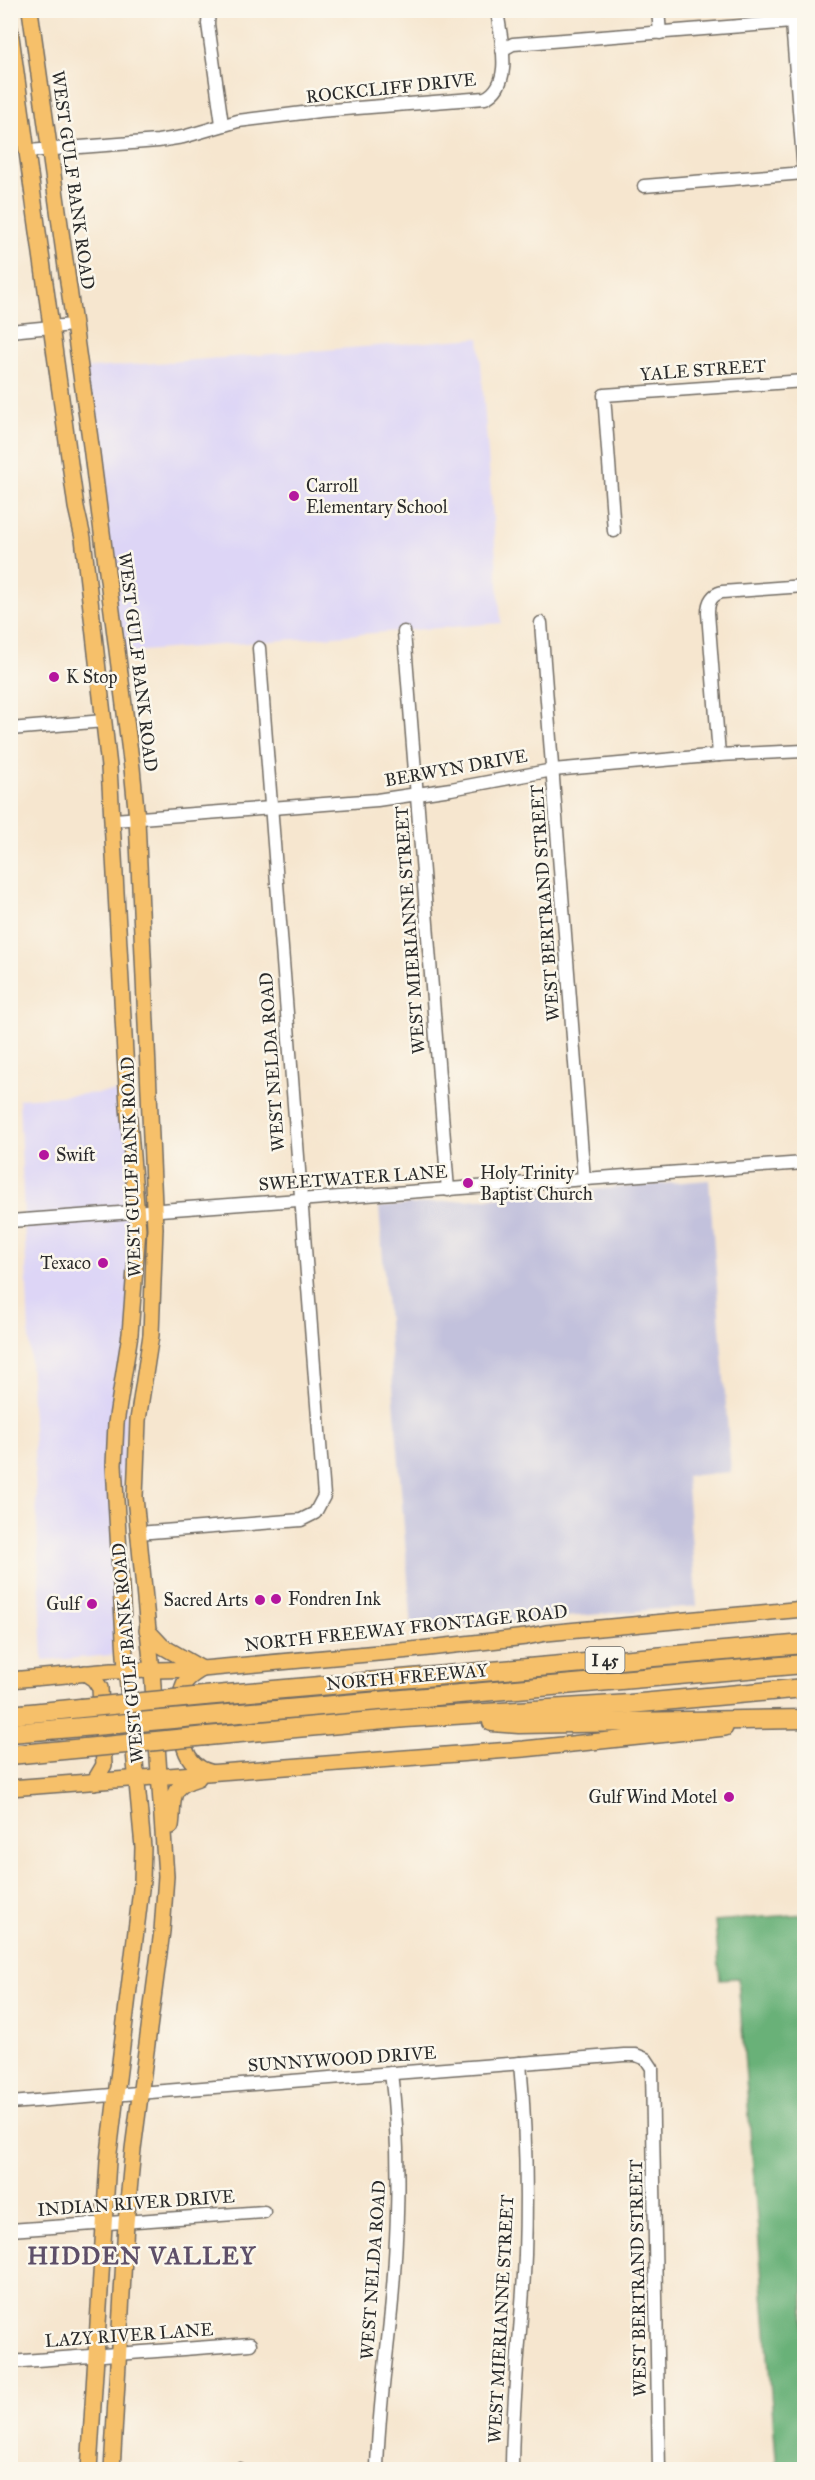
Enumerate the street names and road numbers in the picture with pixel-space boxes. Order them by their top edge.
street label: ROCKCLIFF DRIVE [305,68,477,108]
street label: WEST GULF BANK ROAD [47,69,99,291]
street label: YALE STREET [639,355,767,385]
street label: WEST GULF BANK ROAD [114,551,162,773]
street label: BERWYN DRIVE [383,745,529,791]
street label: WEST BERTRAND STREET [526,784,564,1022]
street label: WEST MIERIANNE STREET [390,805,430,1055]
street label: WEST NELDA ROAD [255,971,289,1153]
street label: WEST GULF BANK ROAD [116,1056,146,1278]
street label: SWEETWATER LANE [258,1160,448,1196]
street label: WEST GULF BANK ROAD [107,1542,149,1764]
street label: NORTH FREEWAY FRONTAGE ROAD [243,1600,569,1656]
road number: I 45 [586,1647,624,1673]
street label: NORTH FREEWAY [325,1659,489,1695]
street label: SUNNYWOOD DRIVE [247,2041,437,2077]
street label: WEST BERTRAND STREET [625,2159,651,2397]
street label: WEST NELDA ROAD [356,2179,390,2361]
street label: INDIAN RIVER DRIVE [36,2185,236,2221]
street label: WEST MIERIANNE STREET [483,2194,519,2444]
street label: LAZY RIVER LANE [44,2318,214,2352]

